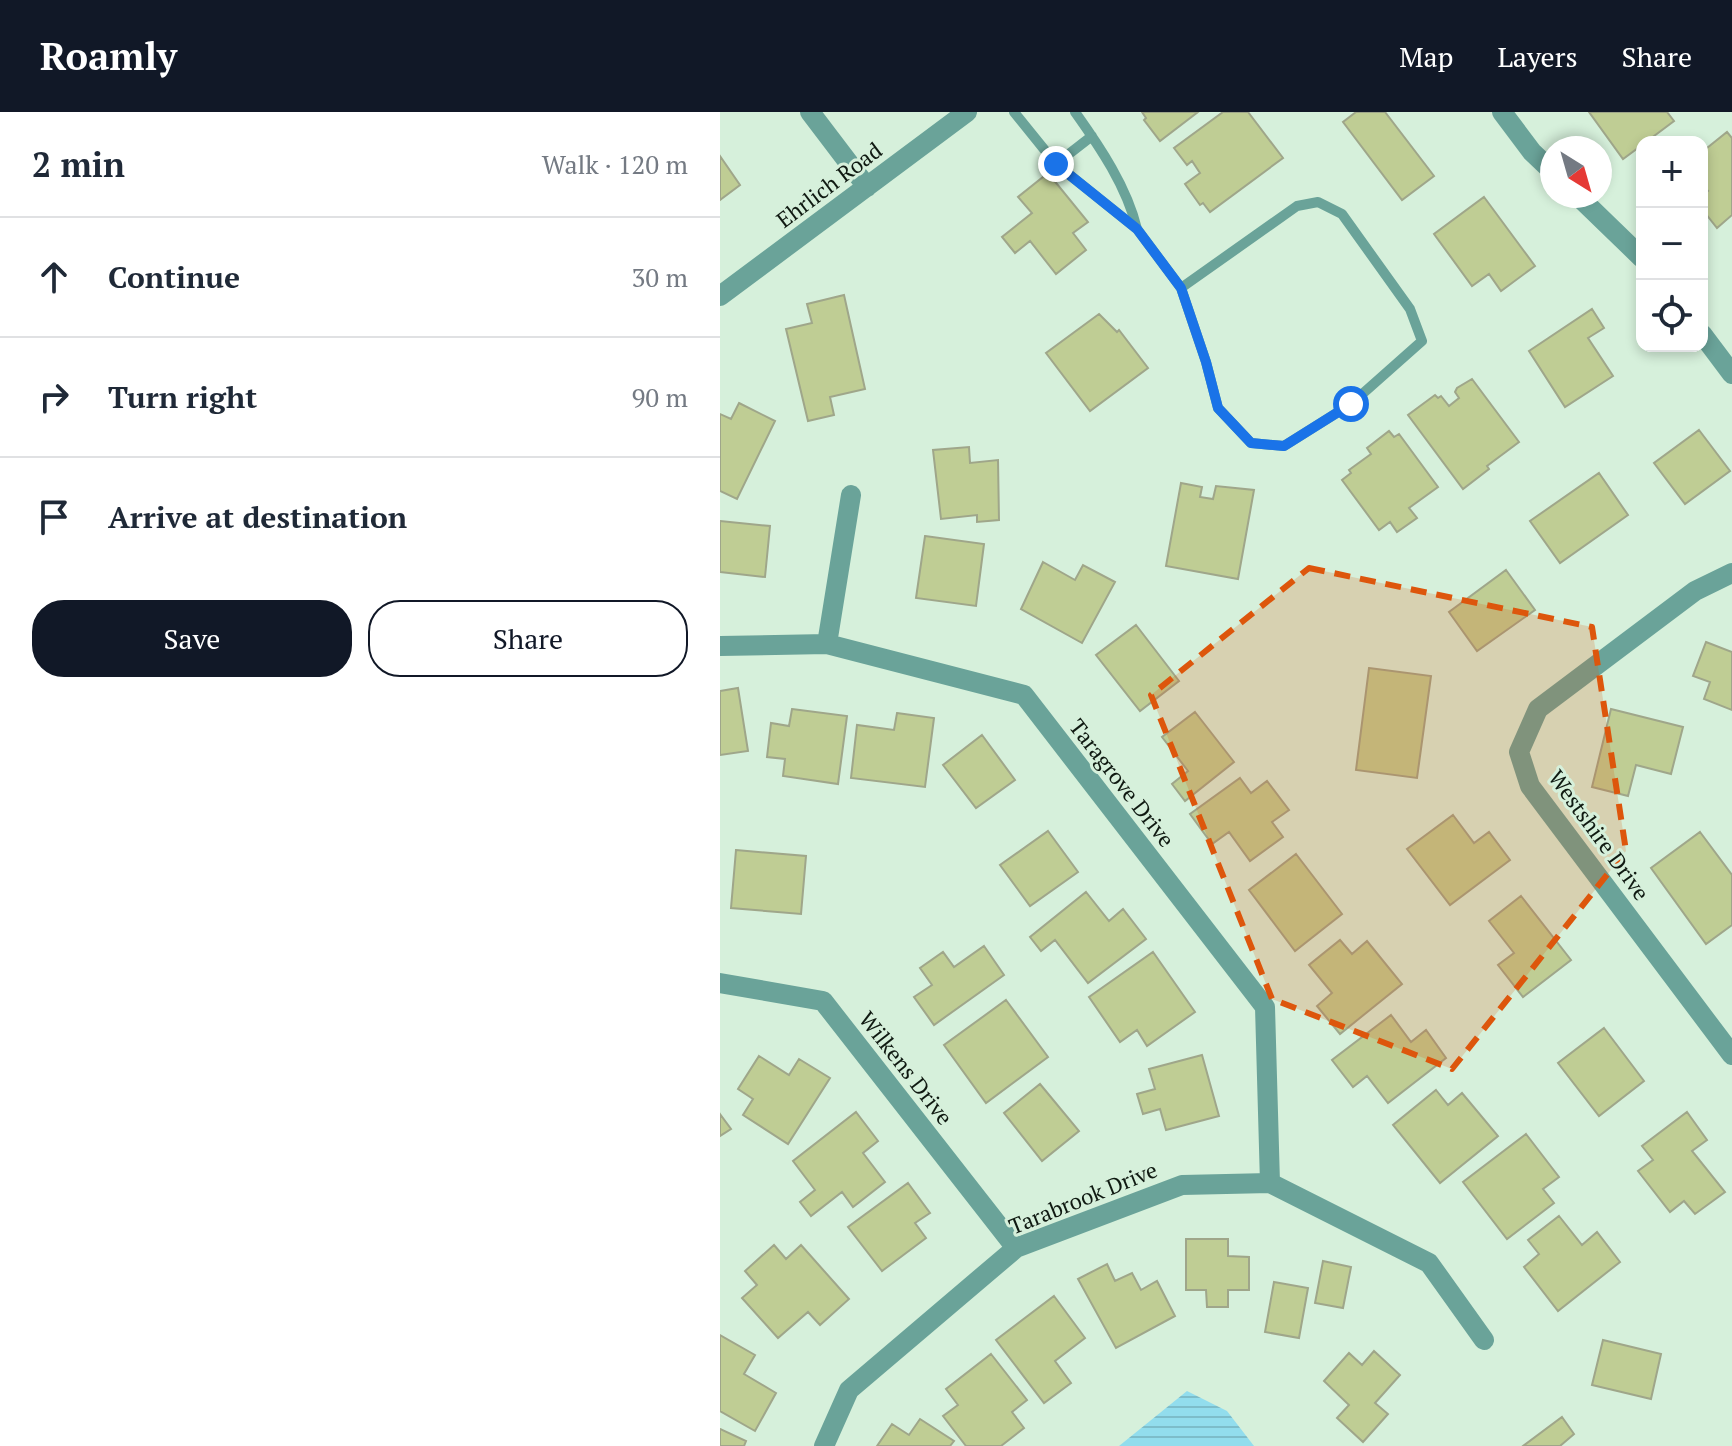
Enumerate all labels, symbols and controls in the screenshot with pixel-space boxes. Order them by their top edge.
text: Roamly [40,31,177,81]
text: Map [1399,38,1453,75]
text: Layers [1497,38,1578,75]
text: Share [1622,38,1692,75]
street label: Ehrlich Road [770,135,887,234]
north arrow [1540,136,1612,208]
map controls [1636,136,1708,352]
button: + [1636,136,1708,208]
text: 2 min [32,142,125,187]
route end [1038,146,1074,182]
text: Walk · 120 m [542,147,688,181]
button: − [1636,208,1708,280]
icon: ahead [32,255,76,299]
text: Continue [108,257,240,297]
text: 30 m [632,260,688,294]
button: locate [1636,280,1708,352]
icon: right [32,375,76,419]
text: Turn right [108,377,257,417]
text: 90 m [632,380,688,414]
route start [1333,386,1369,422]
icon: arrive [32,495,76,539]
text: Arrive at destination [108,497,407,537]
button: Save [32,600,352,677]
button: Share [368,600,688,677]
street label: Taragrove Drive [1063,713,1182,853]
street label: Westshire Drive [1542,764,1656,906]
street label: Wilkens Drive [853,1005,960,1130]
street label: Tarabrook Drive [1004,1155,1161,1240]

